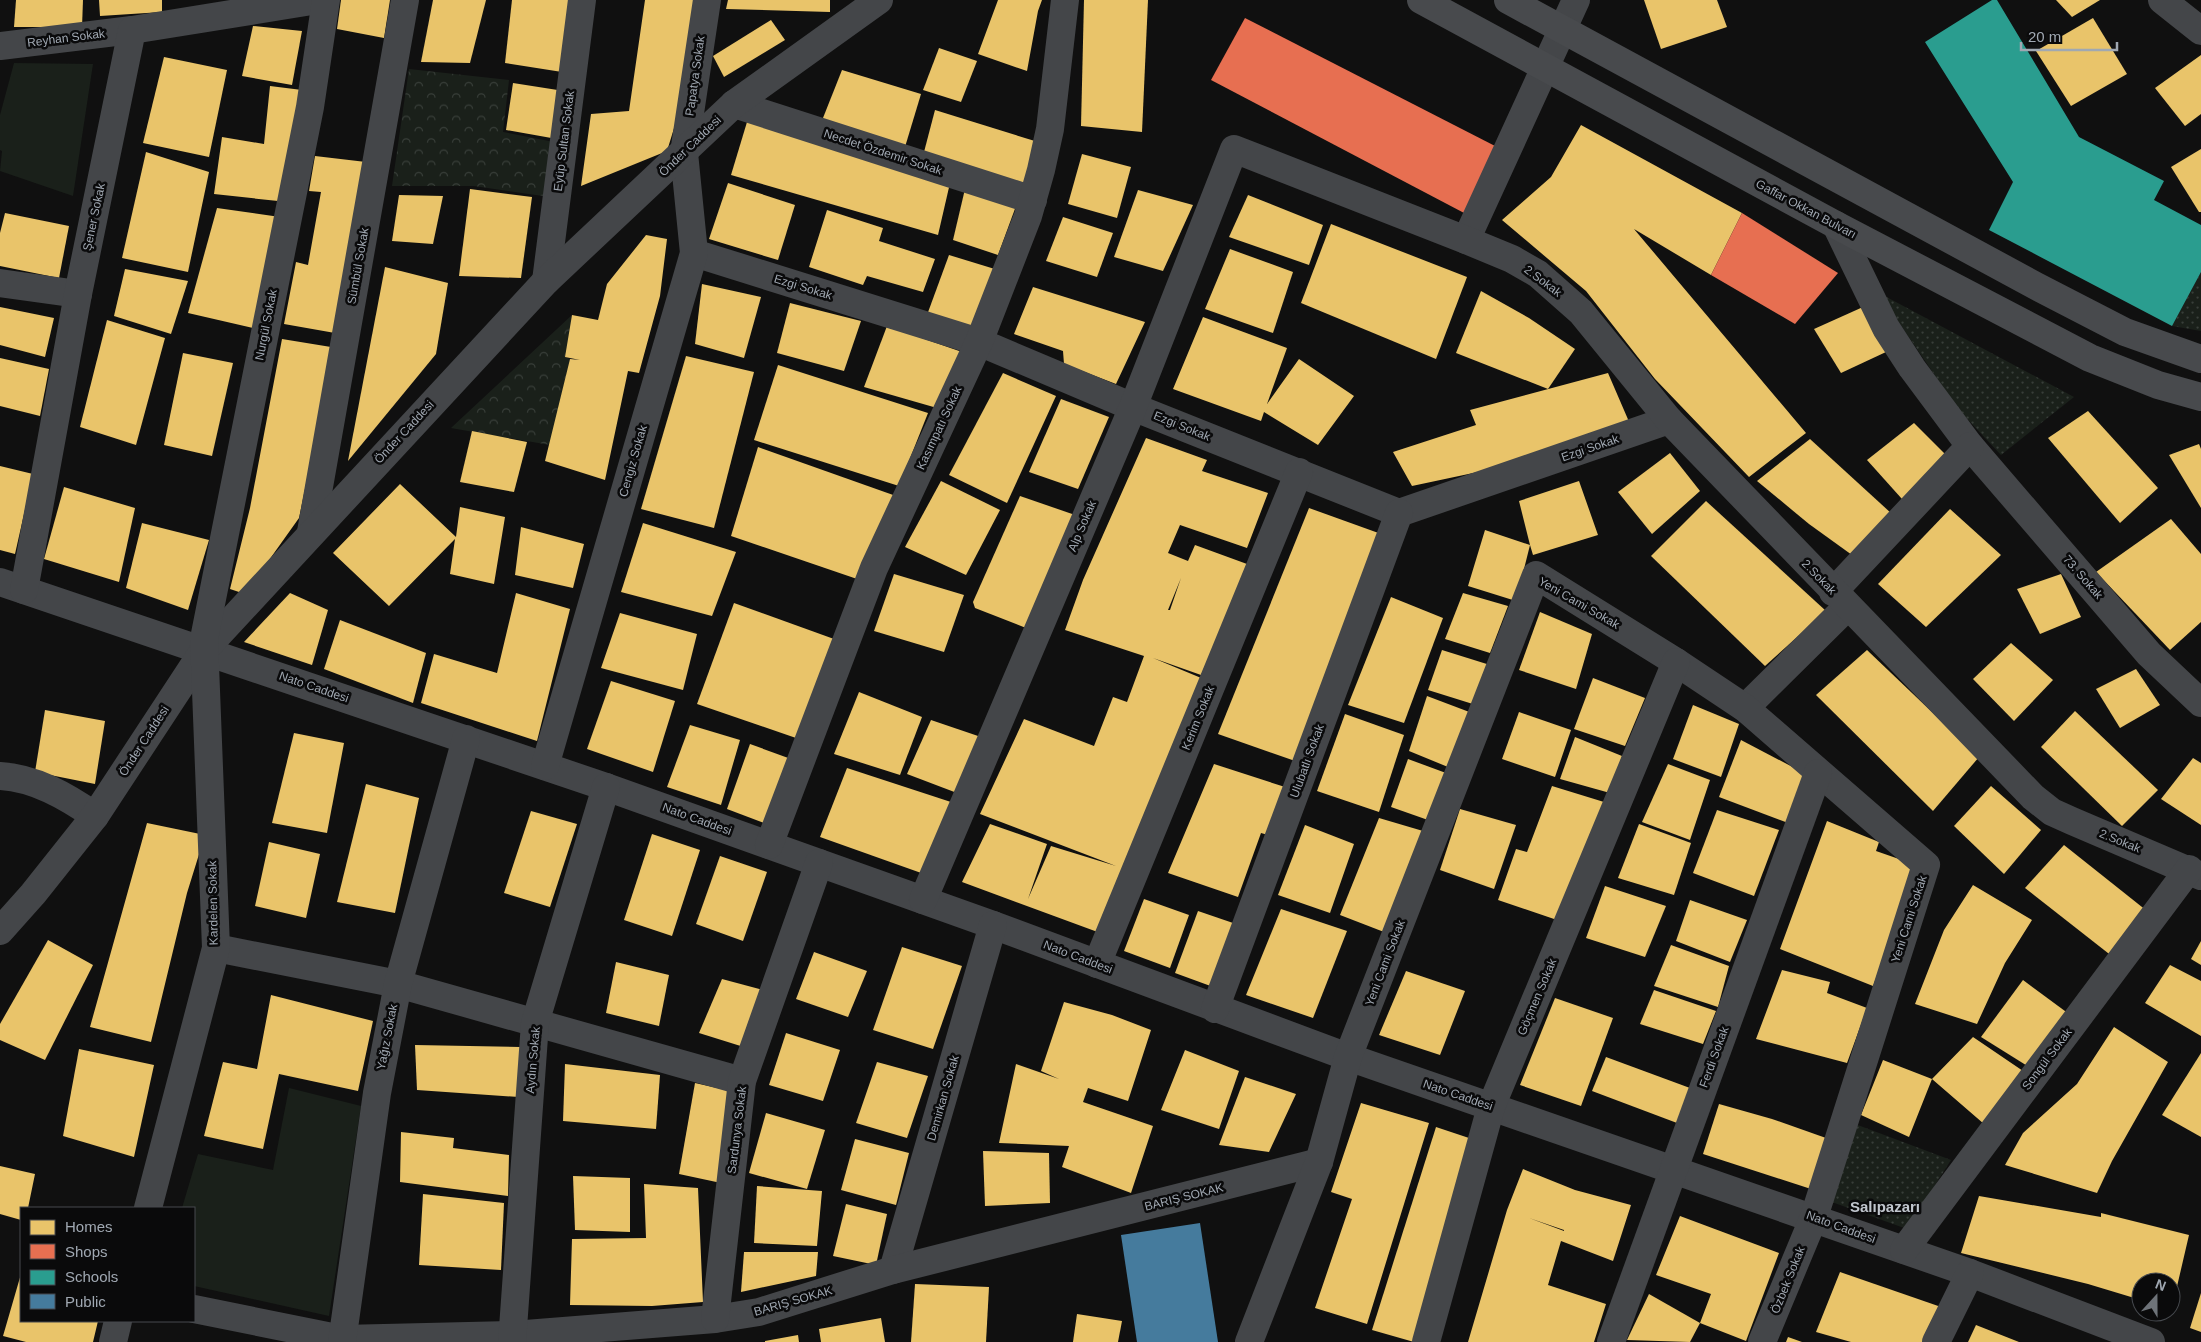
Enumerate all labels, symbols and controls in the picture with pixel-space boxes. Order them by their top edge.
scale bar [2021,20,2117,52]
street label: Reyhan Sokak [26,26,107,50]
text: 20 m [2028,28,2061,45]
street label: Papatya Sokak [682,34,708,117]
street label: Eyüp Sultan Sokak [551,89,577,192]
street label: Önder Caddesi [656,113,724,179]
street label: Necdet Özdemir Sokak [822,126,945,178]
street label: Gaffar Okkan Bulvarı [1753,177,1859,241]
street label: Şener Sokak [80,181,108,252]
street label: Sümbül Sokak [344,226,372,305]
street label: 2.Sokak [1521,262,1565,300]
street label: Ezgi Sokak [772,272,835,303]
street label: Nurgül Sokak [252,287,280,362]
street label: Kasımpatı Sokak [913,383,965,472]
street label: Önder Caddesi [371,398,437,466]
street label: Ezgi Sokak [1152,408,1213,444]
street label: Cengiz Sokak [616,423,650,499]
street label: Ezgi Sokak [1559,431,1622,464]
street label: Alp Sokak [1065,497,1099,554]
street label: 73. Sokak [2060,552,2106,602]
street label: 2.Sokak [1799,557,1840,598]
street label: Yeni Cami Sokak [1536,574,1623,632]
street label: Nato Caddesi [277,669,351,705]
street label: Kerim Sokak [1179,683,1218,752]
street label: Önder Caddesi [116,703,172,779]
street label: Ulubatlı Sokak [1287,721,1327,800]
street label: Nato Caddesi [660,800,734,838]
street label: 2.Sokak [2097,826,2144,856]
street label: Kardelen Sokak [205,860,221,945]
street label: Yeni Cami Sokak [1888,873,1930,964]
street label: Yeni Cami Sokak [1362,917,1408,1008]
street label: Nato Caddesi [1042,937,1114,977]
street label: Göçmen Sokak [1515,956,1560,1037]
street label: Yağız Sokak [374,1002,400,1071]
street label: Ferdi Sokak [1696,1024,1732,1089]
street label: Songül Sokak [2019,1024,2075,1093]
street label: Aydın Sokak [523,1025,543,1094]
street label: Demirkan Sokak [924,1053,962,1142]
street label: Nato Caddesi [1421,1077,1495,1113]
street label: Sardunya Sokak [725,1084,749,1175]
street label: BARIŞ SOKAK [1143,1180,1225,1214]
district label: Salıpazarı [1850,1198,1920,1215]
legend [20,1207,195,1322]
street label: Nato Caddesi [1804,1208,1878,1246]
text: Homes [65,1218,113,1235]
text: Shops [65,1243,108,1260]
street label: Özbek Sokak [1768,1243,1808,1316]
text: Schools [65,1268,118,1285]
north arrow [2131,1272,2181,1322]
text: N [2153,1276,2168,1294]
street label: BARIŞ SOKAK [752,1283,834,1319]
text: Public [65,1293,106,1310]

